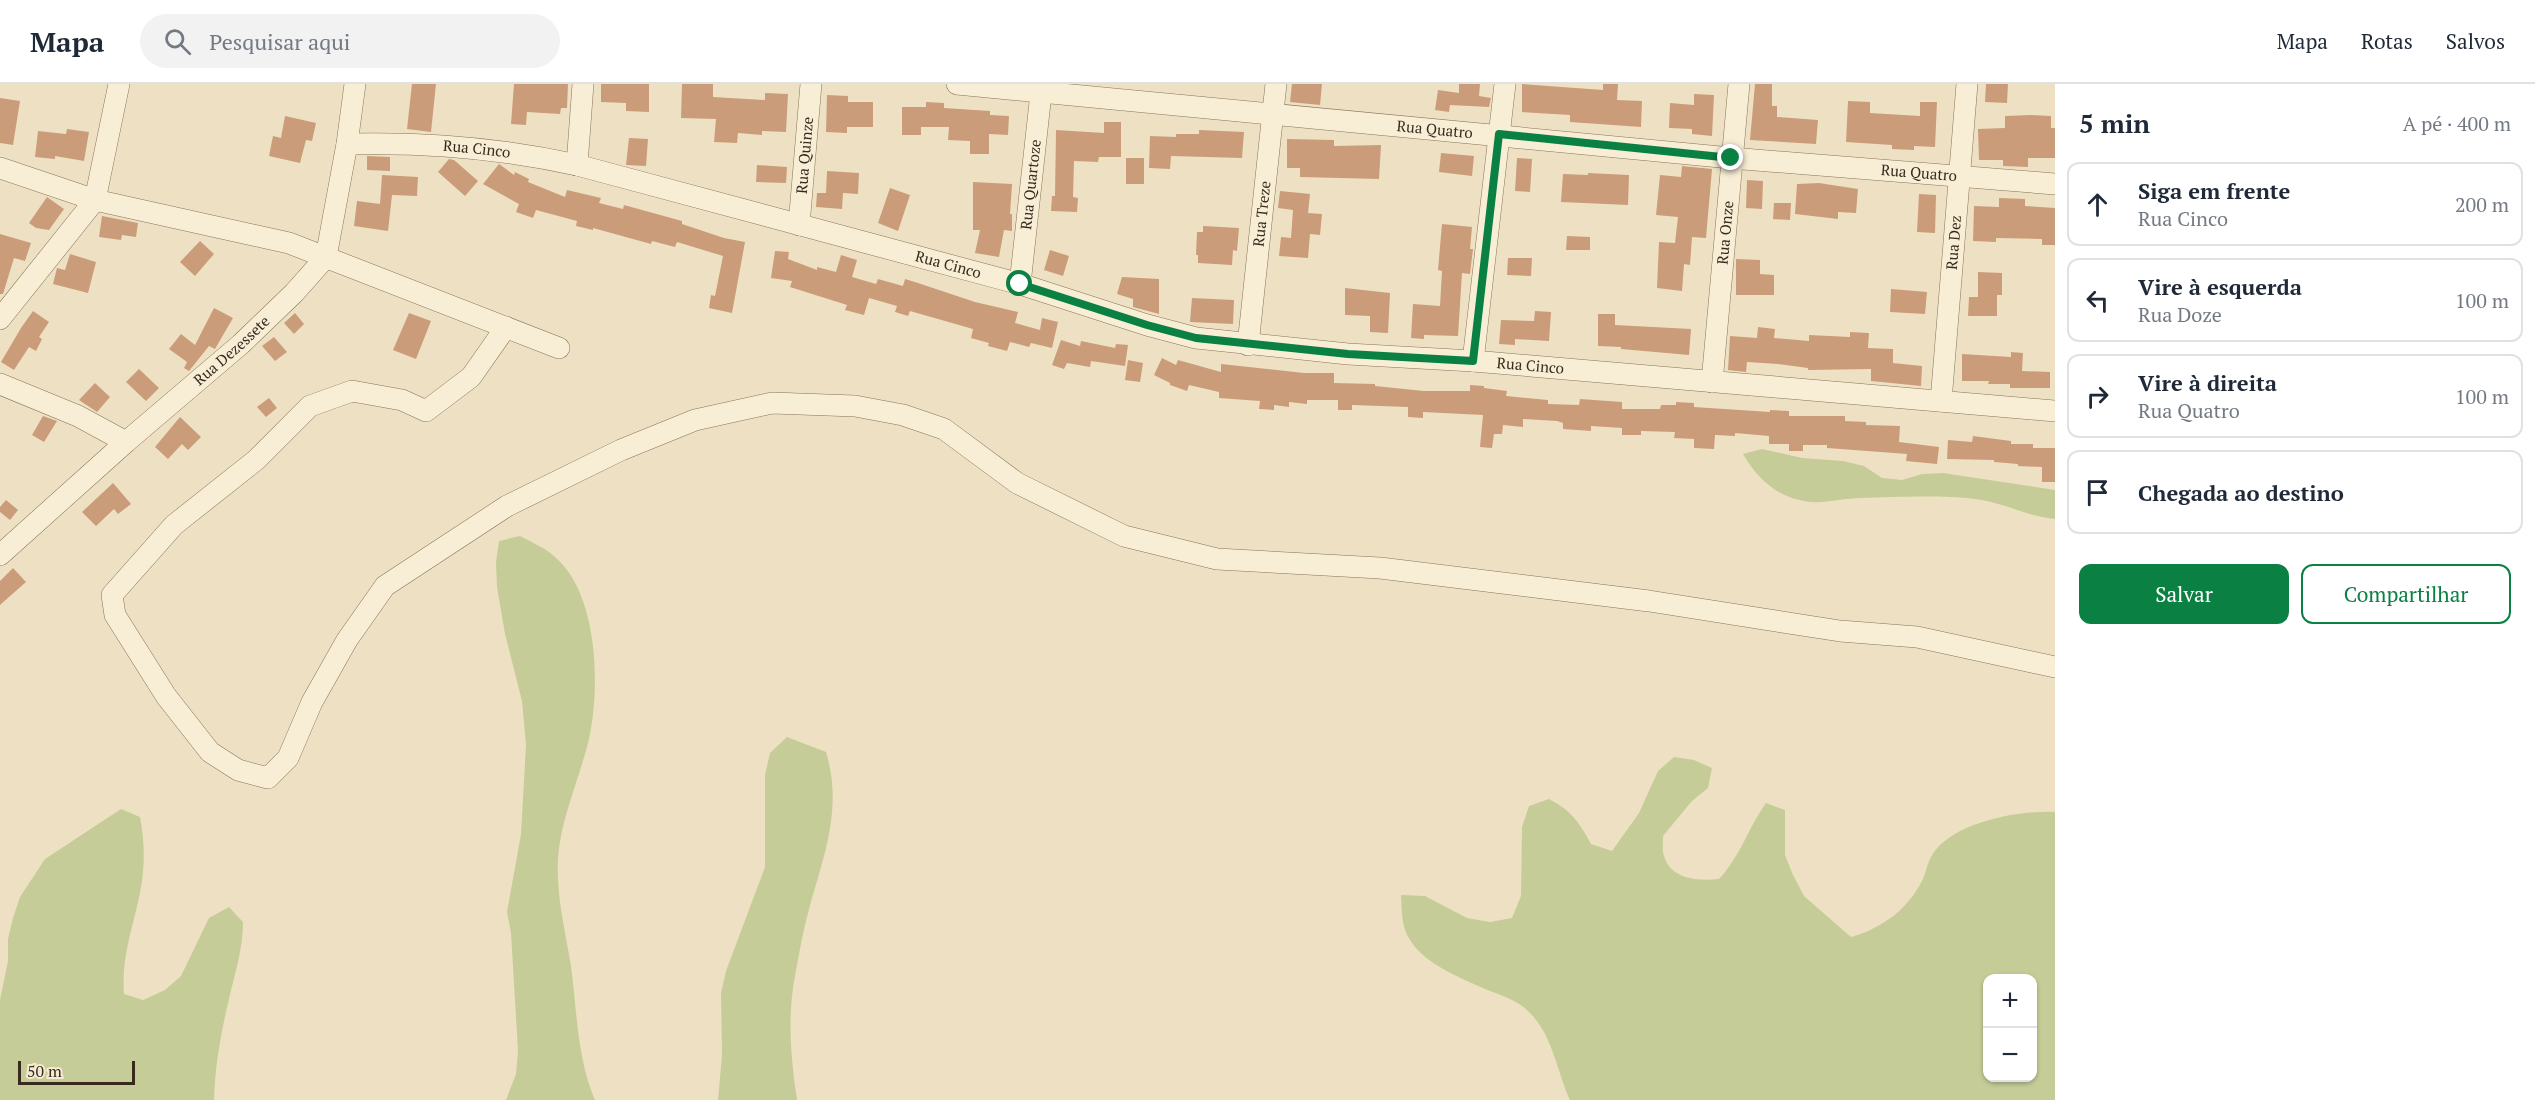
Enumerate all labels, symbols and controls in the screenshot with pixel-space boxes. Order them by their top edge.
search box [140,14,560,68]
text: Mapa [30,23,104,60]
icon: search [161,25,194,58]
text: Pesquisar aqui [209,27,351,56]
text: Mapa [2277,27,2328,55]
text: Rotas [2361,27,2413,55]
text: Salvos [2446,27,2505,55]
text: 5 min [2079,106,2150,140]
text: A pé · 400 m [2403,110,2511,137]
street label: Rua Quatro [1396,115,1474,142]
street label: Rua Quinze [791,116,817,195]
street label: Rua Cinco [443,135,512,162]
street label: Rua Quartoze [1015,138,1045,231]
route end [1717,144,1743,170]
street label: Rua Quatro [1880,159,1958,185]
text: Siga em frente [2138,176,2290,205]
street label: Rua Treze [1248,180,1275,248]
icon: ahead [2081,188,2114,221]
text: 200 m [2455,191,2509,218]
street label: Rua Onze [1712,200,1737,265]
text: Rua Cinco [2138,205,2228,232]
street label: Rua Dez [1941,214,1965,271]
street label: Rua Cinco [913,245,984,282]
route start [1006,270,1032,296]
text: Vire à esquerda [2138,272,2302,301]
icon: left [2081,284,2114,317]
text: 100 m [2455,287,2509,314]
text: Rua Doze [2138,301,2222,328]
street label: Rua Dezessete [189,311,274,389]
street label: Rua Cinco [1496,352,1565,378]
text: Vire à direita [2138,368,2277,397]
icon: right [2081,380,2114,413]
text: 100 m [2455,383,2509,410]
text: Rua Quatro [2138,397,2240,424]
icon: arrive [2081,476,2114,509]
text: Chegada ao destino [2138,478,2344,507]
button: Salvar [2079,564,2289,624]
button: Compartilhar [2301,564,2511,624]
map controls [1983,974,2037,1082]
button: + [1983,974,2037,1028]
button: − [1983,1028,2037,1082]
scale bar [18,1058,135,1086]
text: 50 m [27,1060,62,1082]

